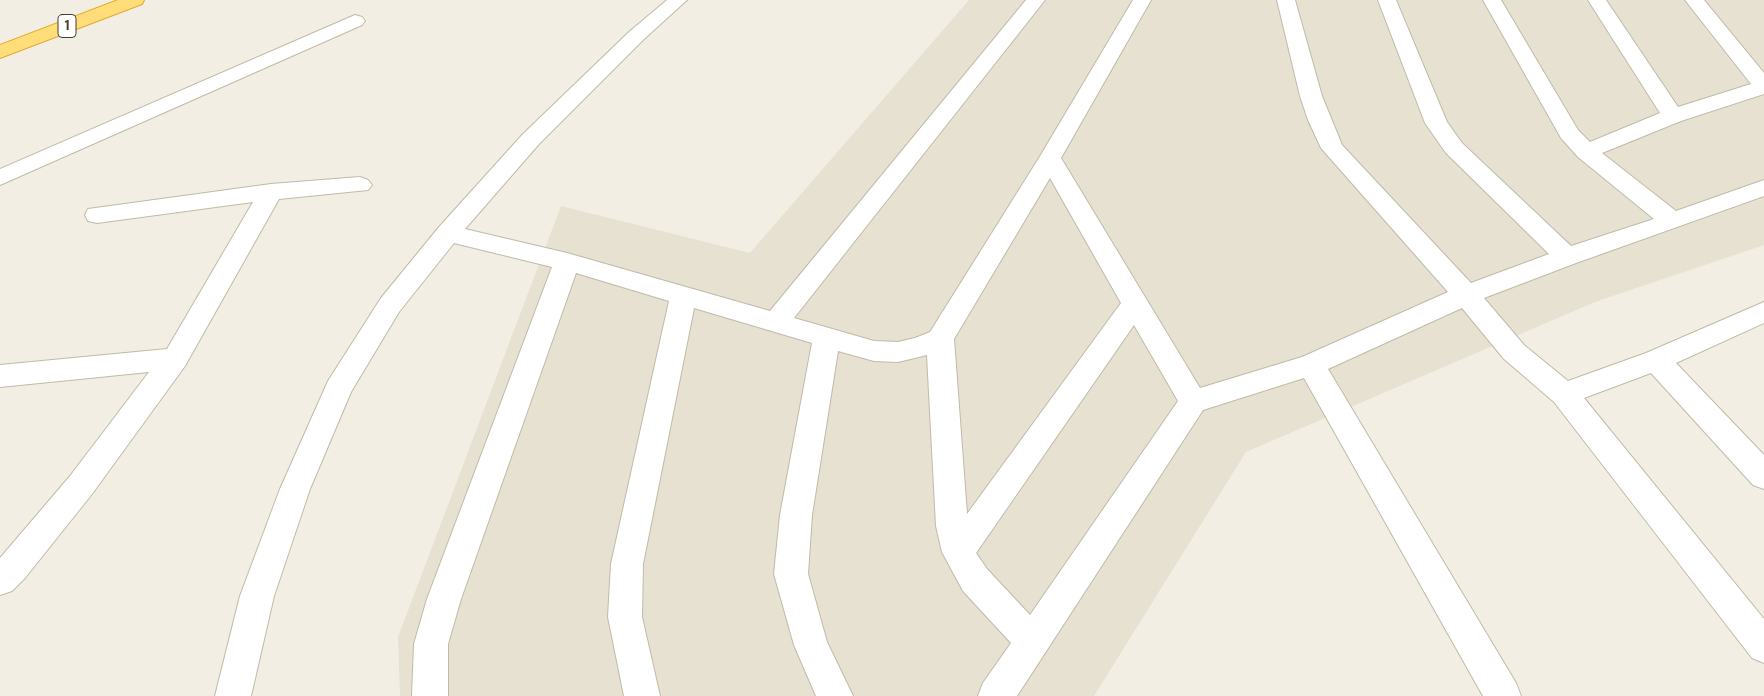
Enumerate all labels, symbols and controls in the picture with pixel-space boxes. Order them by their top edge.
road number: 1 [58,15,76,38]

